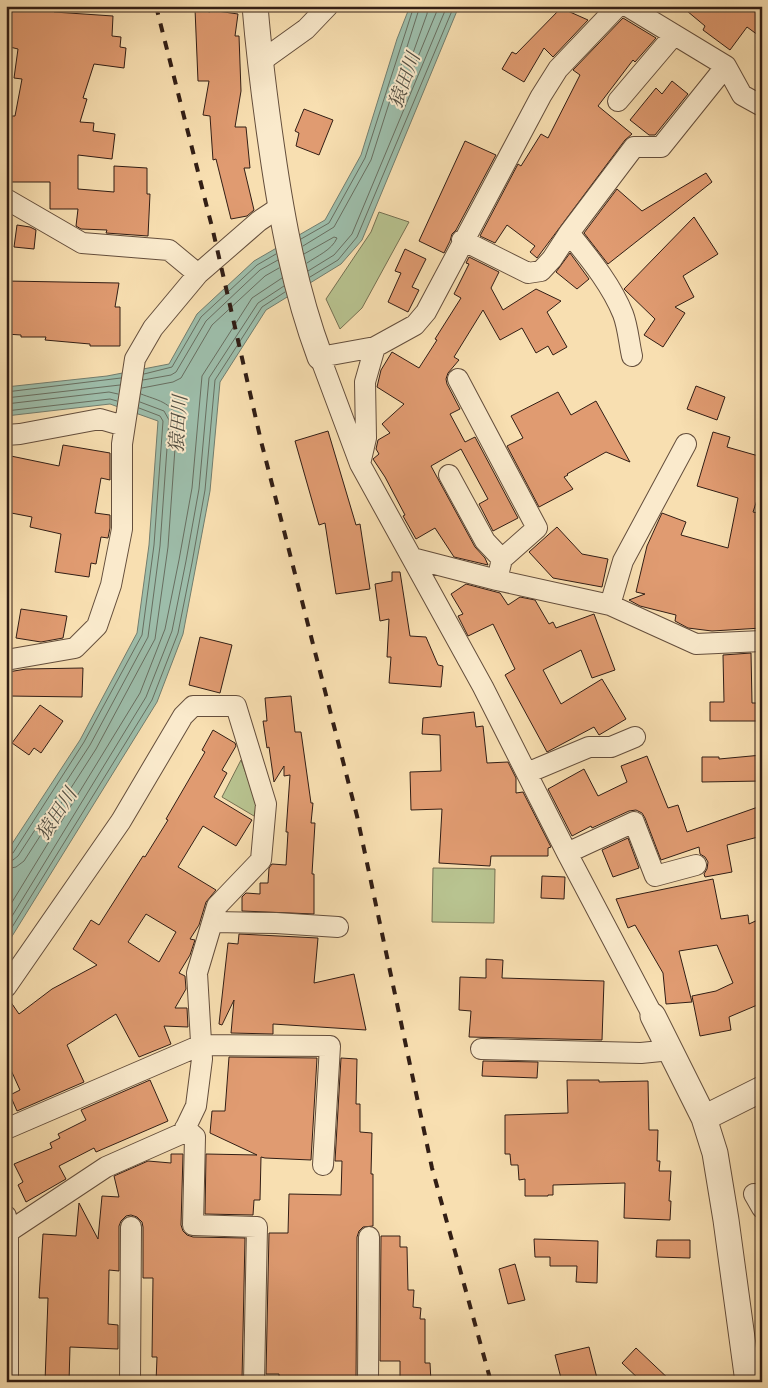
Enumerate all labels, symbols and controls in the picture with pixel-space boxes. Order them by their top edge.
water label: 猿田川 [385,48,425,111]
water label: 猿田川 [167,393,192,453]
water label: 猿田川 [33,783,83,844]

